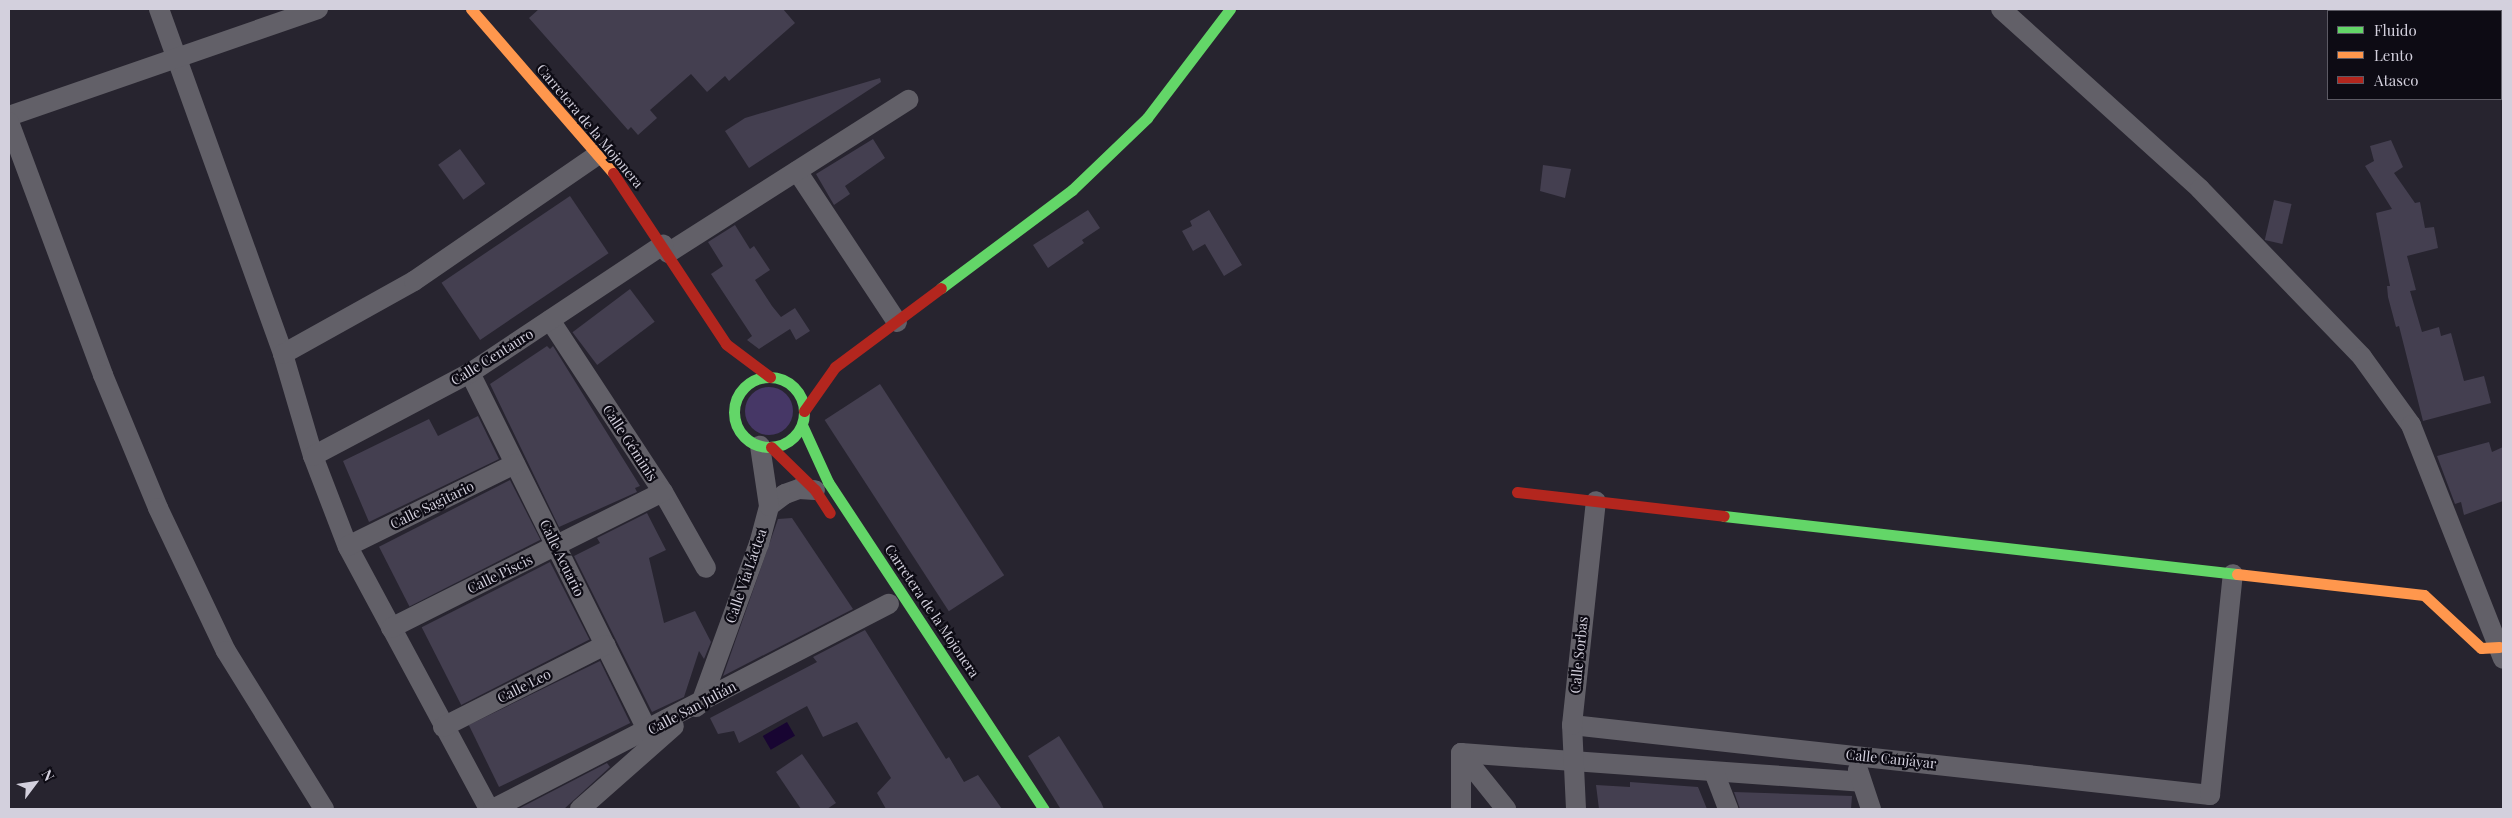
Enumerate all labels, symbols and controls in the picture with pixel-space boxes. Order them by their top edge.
legend [2327,10,2502,100]
text: Fluido [2374,20,2417,40]
text: Lento [2374,45,2413,65]
street label: Carretera de la Mojonera [533,60,647,192]
text: Atasco [2374,70,2418,90]
street label: Calle Centauro [448,325,536,389]
street label: Calle Géminis [599,402,661,484]
street label: Calle Sagitario [387,478,477,532]
street label: Calle Acuario [536,517,588,599]
street label: Calle Vía Láctea [722,526,770,626]
street label: Carretera de la Mojonera [881,541,983,681]
street label: Calle Piscis [465,551,535,597]
street label: Calle Sorbas [1567,616,1591,694]
street label: Calle Leo [494,665,554,707]
street label: Calle San Julián [645,678,739,738]
street label: Calle Canjáyar [1845,746,1937,772]
north arrow [10,758,60,808]
text: N [38,766,59,784]

